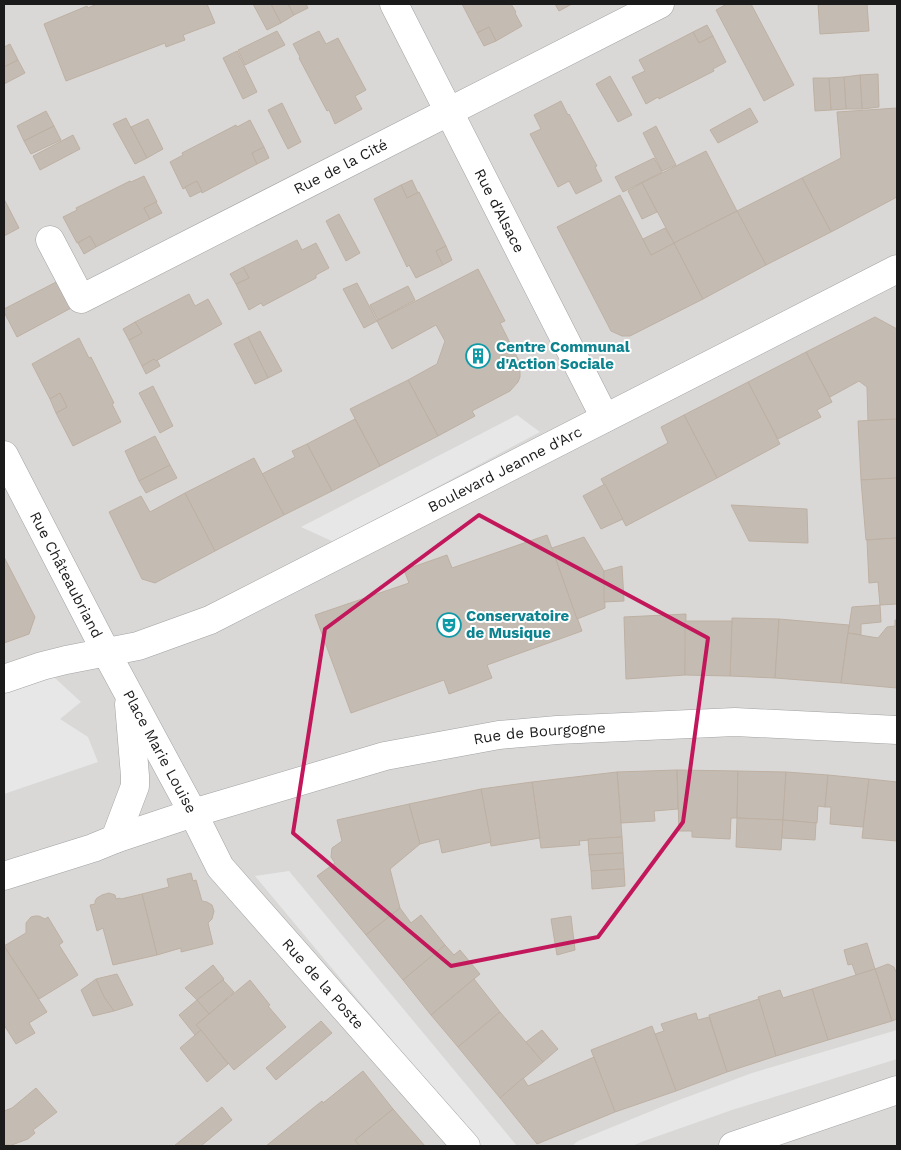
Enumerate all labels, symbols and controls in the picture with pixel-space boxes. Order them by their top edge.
street label: Rue de la Cité [291,135,391,198]
street label: Rue d'Alsace [470,166,528,256]
place label: Centre Communal d'Action Sociale [496,338,630,373]
building icon: Centre Communal d'Action Sociale [465,343,491,369]
street label: Boulevard Jeanne d'Arc [425,422,585,516]
street label: Rue Châteaubriand [26,509,106,641]
place label: Conservatoire de Musique [466,607,569,642]
theatre icon: Conservatoire de Musique [436,612,462,638]
street label: Place Marie Louise [119,687,200,816]
street label: Rue de Bourgogne [472,719,606,749]
street label: Rue de la Poste [278,935,368,1033]

